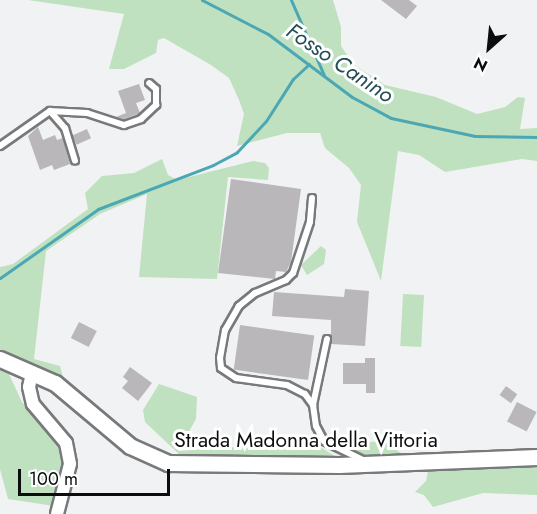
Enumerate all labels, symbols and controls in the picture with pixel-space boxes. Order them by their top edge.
water label: Fosso Canino [281,18,399,108]
north arrow [459,18,519,78]
text: N [470,51,491,78]
street label: Strada Madonna della Vittoria [174,427,438,453]
scale bar [21,457,172,495]
text: 100 m [29,466,78,492]

